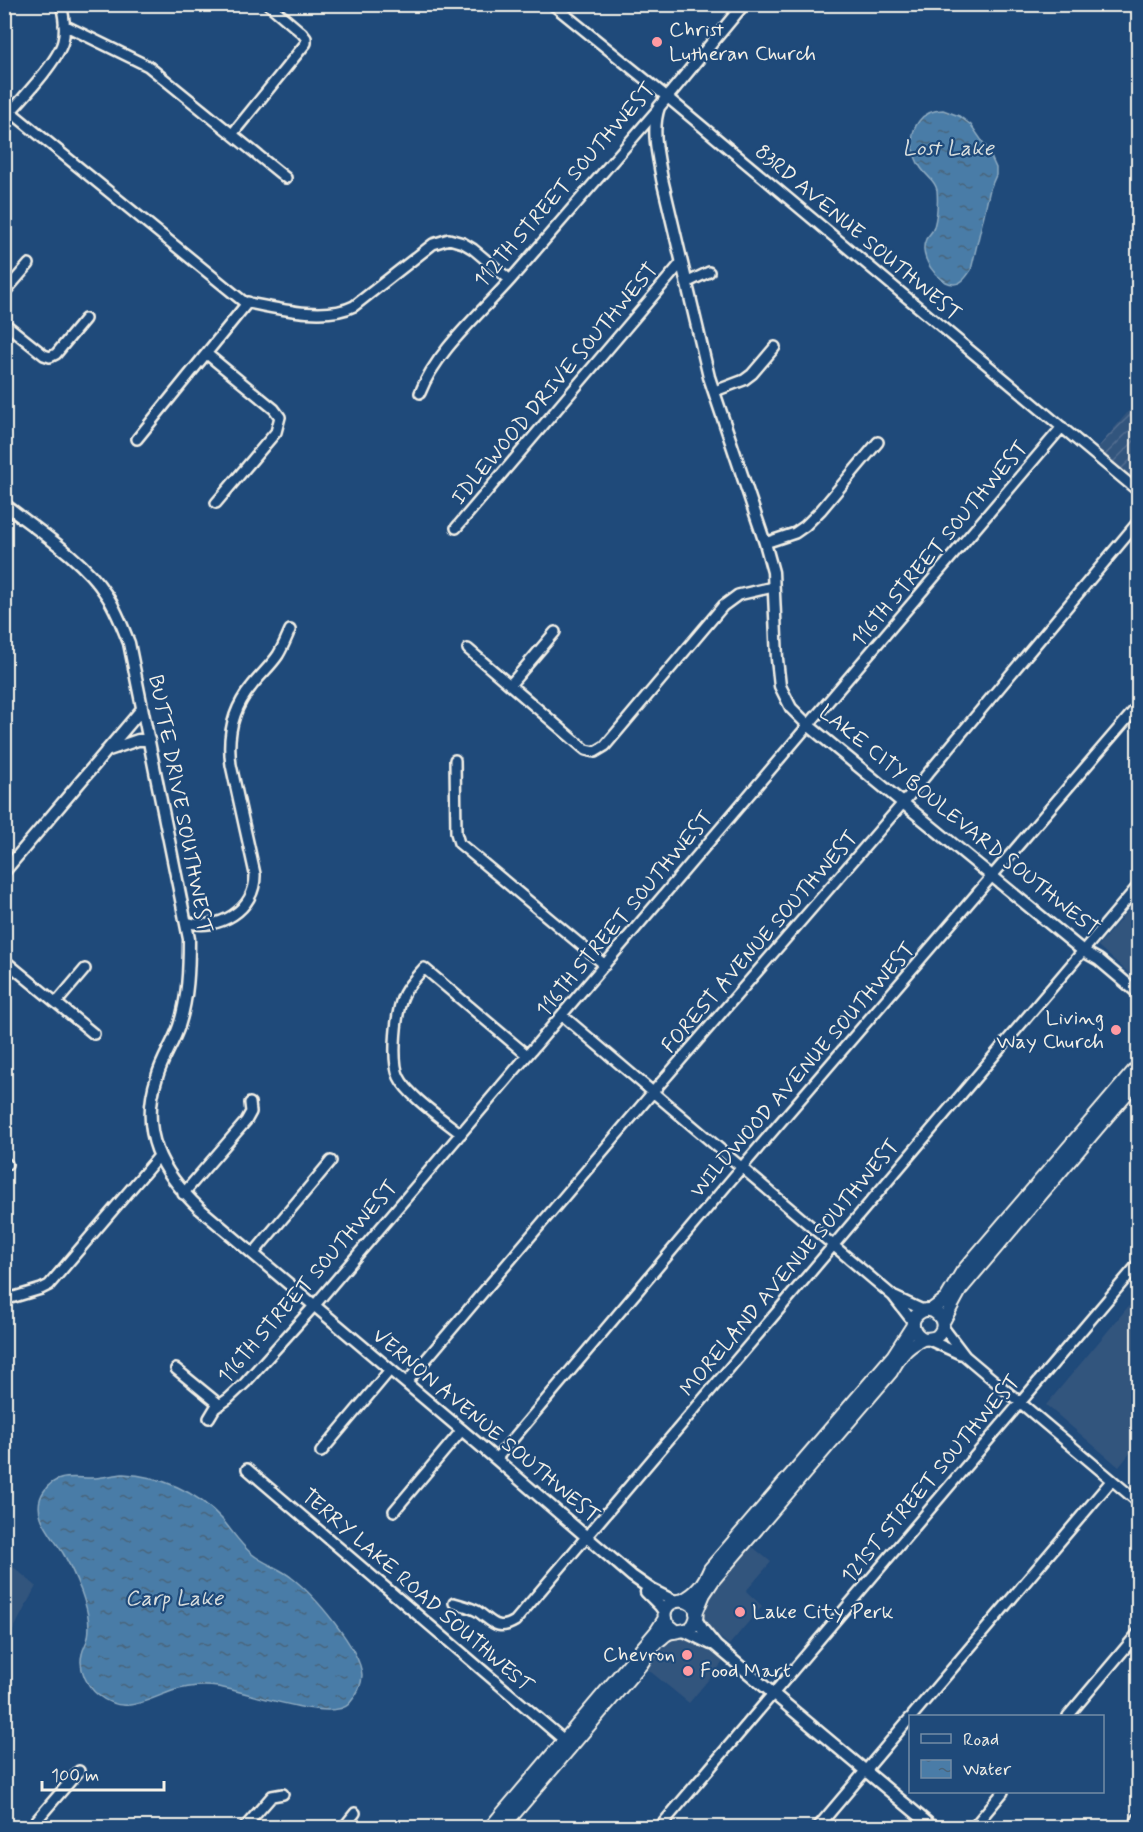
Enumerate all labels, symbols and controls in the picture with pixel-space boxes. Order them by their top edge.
place label: Christ Lutheran Church [669,16,816,68]
marker: Christ Lutheran Church [650,35,664,49]
street label: 112TH STREET SOUTHWEST [468,76,662,294]
water label: Lost Lake [902,135,995,163]
street label: 83RD AVENUE SOUTHWEST [749,138,967,328]
street label: IDLEWOOD DRIVE SOUTHWEST [445,257,665,511]
street label: 116TH STREET SOUTHWEST [845,435,1035,653]
street label: BUTTE DRIVE SOUTHWEST [141,672,219,936]
street label: LAKE CITY BOULEVARD SOUTHWEST [813,699,1105,943]
street label: 116TH STREET SOUTHWEST [530,805,720,1023]
street label: FOREST AVENUE SOUTHWEST [655,825,865,1059]
street label: WILDWOOD AVENUE SOUTHWEST [684,936,922,1204]
place label: Living Way Church [996,1004,1104,1056]
marker: Living Way Church [1109,1023,1123,1037]
street label: MORELAND AVENUE SOUTHWEST [674,1133,906,1403]
street label: 116TH STREET SOUTHWEST [212,1174,404,1390]
street label: VERNON AVENUE SOUTHWEST [366,1322,606,1530]
street label: 121ST STREET SOUTHWEST [835,1369,1027,1589]
street label: TERRY LAKE ROAD SOUTHWEST [295,1482,539,1700]
water label: Carp Lake [125,1585,224,1613]
place label: Lake City Perk [752,1598,894,1626]
marker: Lake City Perk [733,1605,747,1619]
place label: Chevron [603,1641,675,1669]
marker: Chevron [680,1648,694,1662]
place label: Food Mart [700,1657,791,1685]
marker: Food Mart [681,1664,695,1678]
legend [909,1715,1104,1793]
text: Road [963,1728,999,1752]
scale bar [42,1754,164,1792]
text: Water [963,1758,1012,1782]
text: 100 m [51,1764,99,1788]

